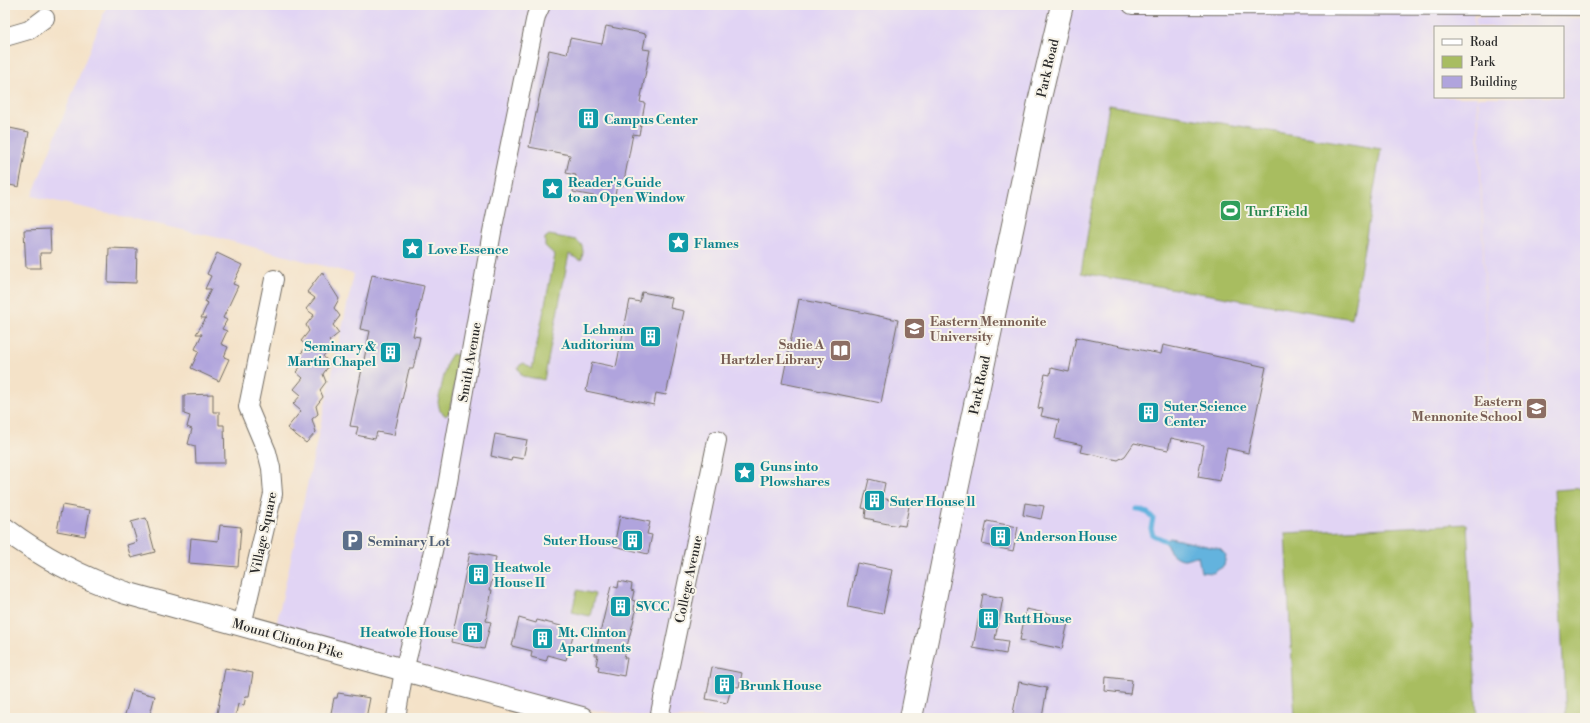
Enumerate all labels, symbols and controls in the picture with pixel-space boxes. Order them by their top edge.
legend [1434,26,1564,98]
text: Road [1470,35,1498,50]
street label: Park Road [1033,37,1063,99]
text: Park [1470,55,1496,70]
text: Building [1469,75,1518,90]
building icon: Campus Center [576,106,602,132]
place label: Campus Center [604,112,699,128]
place label: Reader's Guide to an Open Window [568,175,686,206]
place icon: Reader's Guide to an Open Window [539,176,565,202]
sports icon: Turf Field [1218,198,1244,224]
place label: Turf Field [1246,204,1308,220]
place icon: Flames [666,230,692,256]
place icon: Love Essence [399,236,425,262]
place label: Flames [694,236,739,252]
place label: Love Essence [428,242,509,258]
place label: Eastern Mennonite University [930,314,1046,345]
school or university icon: Eastern Mennonite University [901,315,927,341]
street label: Smith Avenue [455,320,485,403]
place label: Lehman Auditorium [560,322,634,353]
building icon: Lehman Auditorium [637,323,663,349]
place label: Sadie A Hartzler Library [720,337,825,368]
library icon: Sadie A Hartzler Library [827,338,853,364]
place label: Seminary & Martin Chapel [287,339,377,370]
building icon: Seminary & Martin Chapel [378,340,404,366]
street label: Park Road [966,354,994,416]
place label: Eastern Mennonite School [1412,394,1523,425]
school or university icon: Eastern Mennonite School [1524,395,1550,421]
place label: Suter Science Center [1164,399,1247,430]
building icon: Suter Science Center [1136,400,1162,426]
place label: Guns into Plowshares [760,459,830,490]
place icon: Guns into Plowshares [732,460,758,486]
building icon: Suter House ll [862,488,888,514]
street label: Village Square [247,490,281,577]
place label: Suter House ll [890,494,976,510]
building icon: Anderson House [987,523,1013,549]
building icon: Suter House [620,527,646,553]
parking icon: Seminary Lot [339,528,365,554]
place label: Anderson House [1015,529,1117,545]
place label: Suter House [543,533,618,549]
place label: Seminary Lot [368,534,450,550]
street label: College Avenue [672,534,706,624]
place label: Heatwole House II [494,560,551,591]
building icon: Heatwole House II [466,561,492,587]
building icon: SVCC [608,593,634,619]
place label: SVCC [636,599,669,615]
building icon: Rutt House [976,605,1002,631]
place label: Rutt House [1004,611,1072,627]
street label: Mount Clinton Pike [230,615,345,663]
building icon: Heatwole House [460,619,486,645]
place label: Heatwole House [360,625,458,641]
place label: Mt. Clinton Apartments [557,625,631,656]
building icon: Mt. Clinton Apartments [530,626,556,652]
building icon: Brunk House [711,672,737,698]
place label: Brunk House [740,678,822,694]

